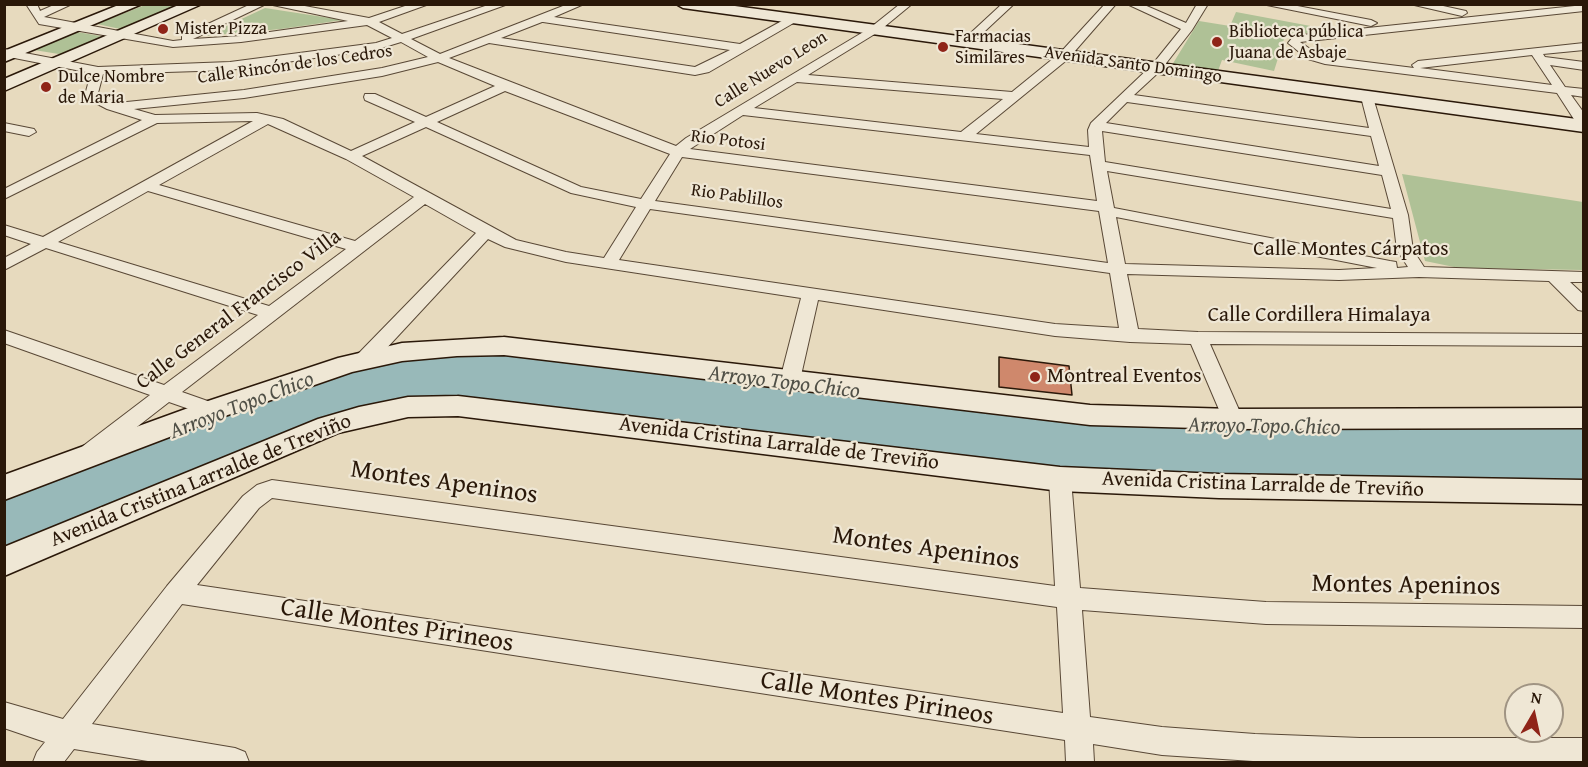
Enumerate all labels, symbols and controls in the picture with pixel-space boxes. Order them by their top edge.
place label: Mister Pizza [175,18,267,40]
place label: Biblioteca pública Juana de Asbaje [1229,21,1363,63]
marker: Mister Pizza [156,22,170,36]
place label: Farmacias Similares [955,26,1031,68]
street label: Calle Nuevo Leon [711,27,831,113]
marker: Biblioteca pública Juana de Asbaje [1210,35,1224,49]
marker: Farmacias Similares [936,40,950,54]
street label: Calle Rincón de los Cedros [196,41,394,89]
street label: Avenida Santo Domingo [1043,42,1223,88]
place label: Dulce Nombre de Maria [58,66,165,109]
marker: Dulce Nombre de Maria [39,80,53,94]
street label: Rio Potosi [689,126,767,156]
street label: Rio Pablillos [690,180,784,214]
street label: Calle General Francisco Villa [131,225,347,395]
street label: Calle Montes Cárpatos [1253,237,1449,263]
street label: Calle Cordillera Himalaya [1208,303,1430,329]
water label: Arroyo Topo Chico [707,361,861,405]
place label: Montreal Eventos [1047,364,1201,390]
water label: Arroyo Topo Chico [166,366,318,446]
marker: Montreal Eventos [1028,370,1042,384]
street label: Avenida Cristina Larralde de Treviño [47,409,355,553]
street label: Avenida Cristina Larralde de Treviño [618,412,940,476]
water label: Arroyo Topo Chico [1188,412,1340,442]
street label: Montes Apeninos [348,454,540,512]
street label: Avenida Cristina Larralde de Treviño [1102,467,1424,503]
street label: Montes Apeninos [830,520,1022,578]
street label: Montes Apeninos [1311,569,1501,603]
street label: Calle Montes Pirineos [278,592,516,660]
street label: Calle Montes Pirineos [758,665,996,733]
north arrow [1504,683,1564,743]
text: N [1529,685,1544,710]

